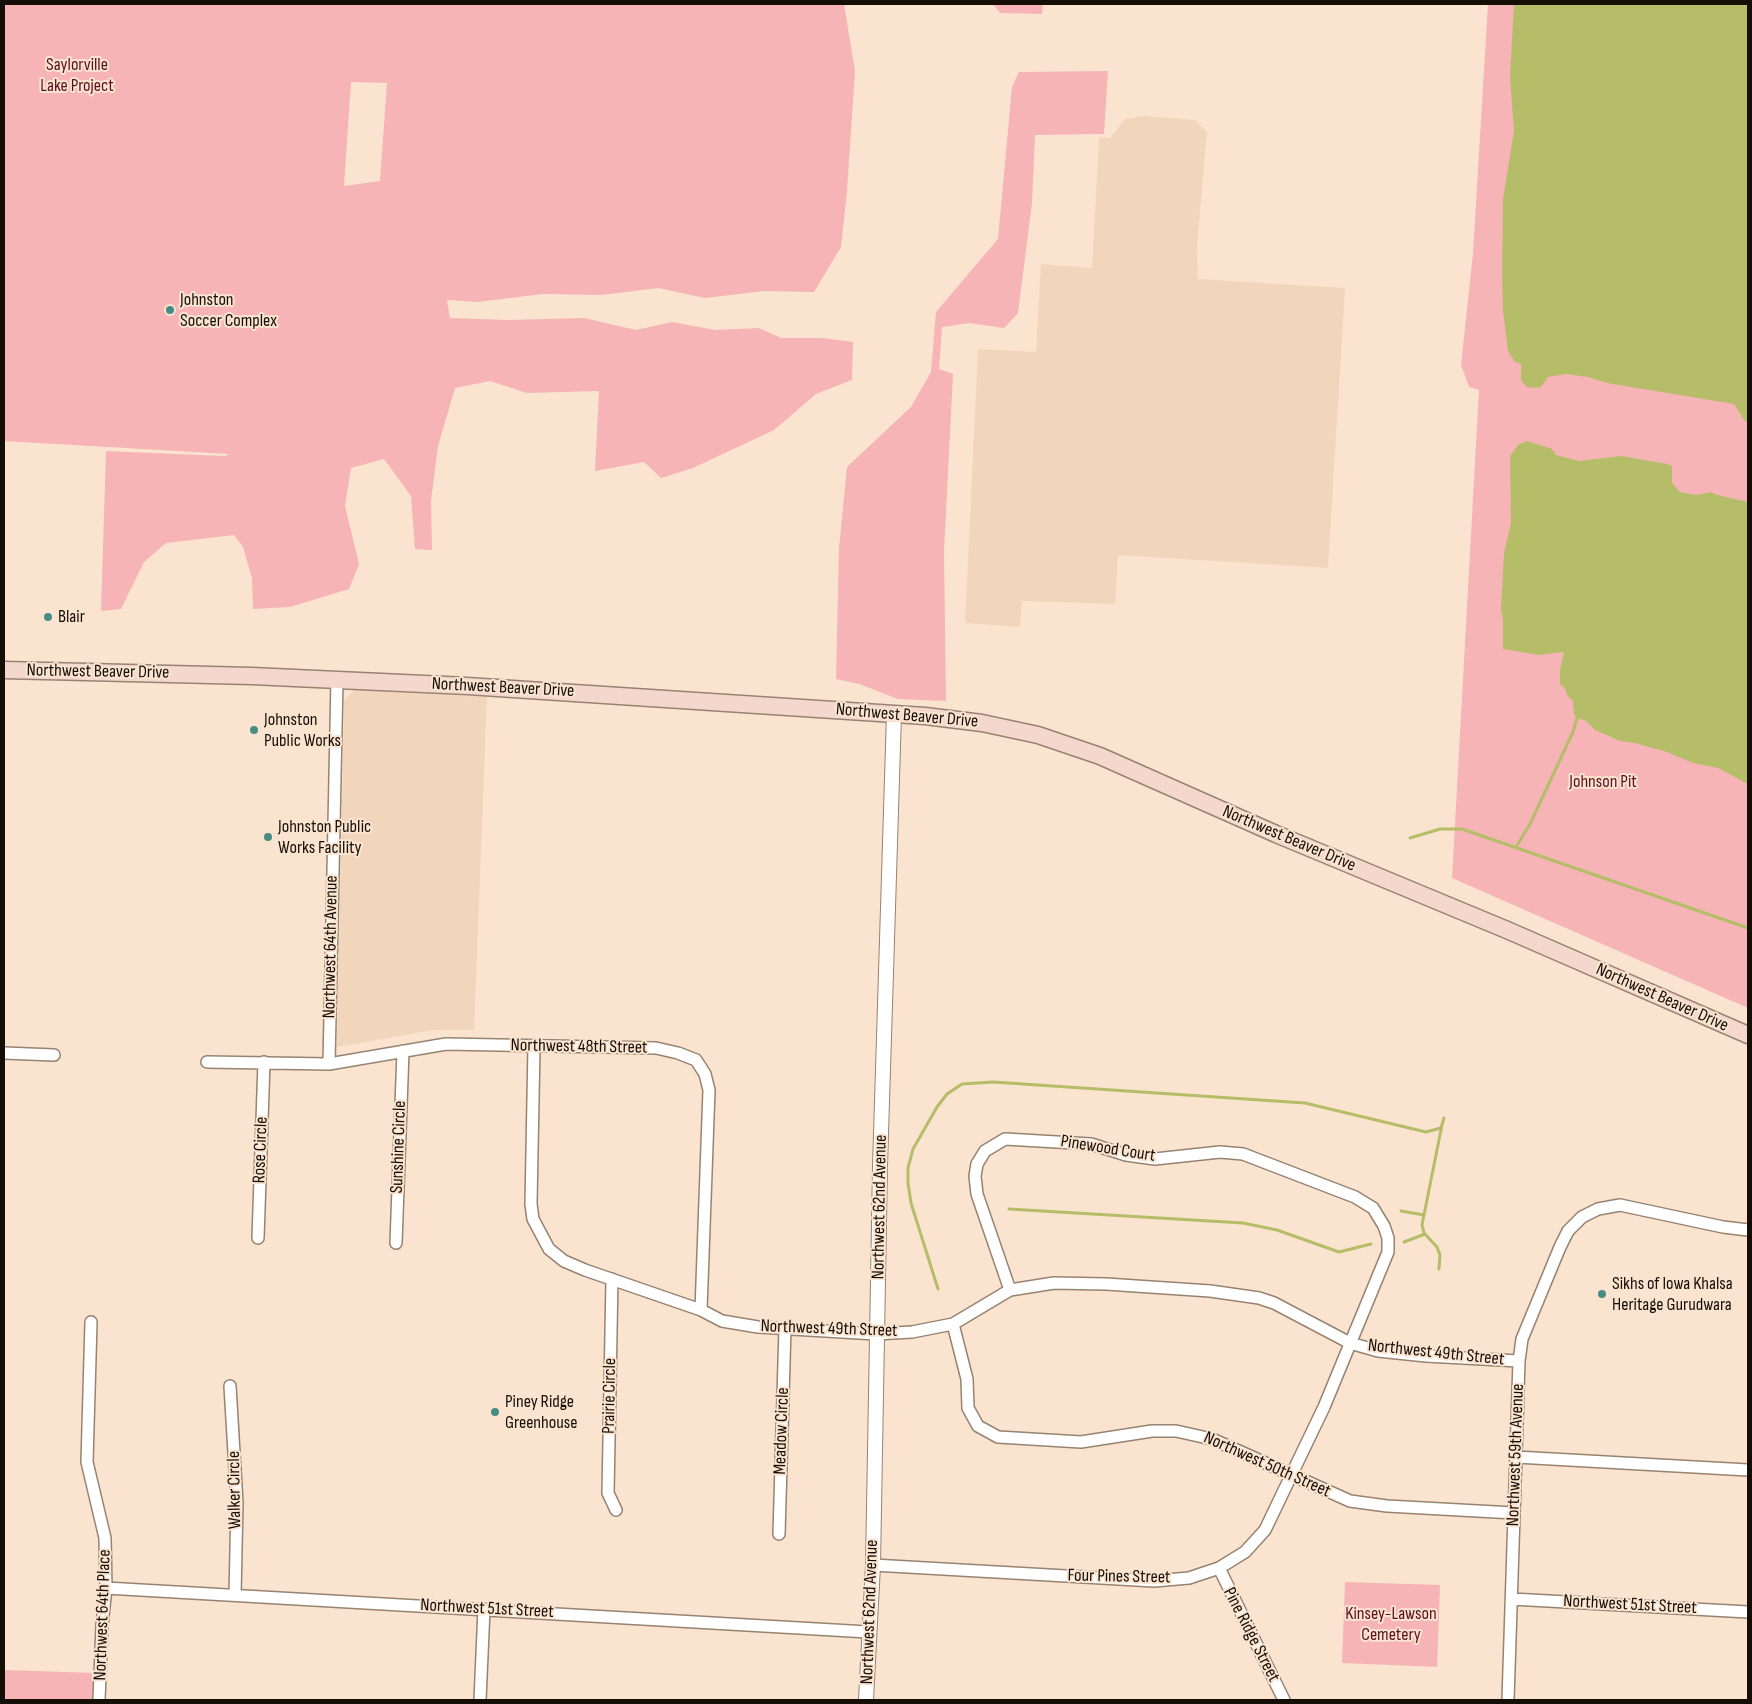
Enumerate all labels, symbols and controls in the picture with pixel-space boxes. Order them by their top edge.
park label: Saylorville Lake Project [40,54,114,96]
place label: Johnston Soccer Complex [180,289,277,332]
marker: Johnston Soccer Complex [164,304,176,316]
place label: Blair [58,606,85,628]
marker: Blair [42,611,54,623]
street label: Northwest Beaver Drive [26,660,170,684]
street label: Northwest Beaver Drive [431,673,575,703]
street label: Northwest Beaver Drive [835,699,979,733]
place label: Johnston Public Works [264,709,341,752]
marker: Johnston Public Works [248,724,260,736]
park label: Johnson Pit [1569,771,1637,793]
street label: Northwest Beaver Drive [1219,801,1359,877]
place label: Johnston Public Works Facility [278,816,371,859]
marker: Johnston Public Works Facility [262,831,274,843]
street label: Northwest 64th Avenue [319,875,343,1019]
street label: Northwest Beaver Drive [1592,959,1732,1037]
street label: Northwest 48th Street [510,1035,648,1059]
street label: Sunshine Circle [387,1100,411,1194]
street label: Rose Circle [249,1116,273,1184]
street label: Pinewood Court [1059,1131,1157,1167]
street label: Northwest 62nd Avenue [868,1134,892,1280]
place label: Sikhs of Iowa Khalsa Heritage Gurudwara [1612,1273,1733,1316]
marker: Sikhs of Iowa Khalsa Heritage Gurudwara [1596,1288,1608,1300]
street label: Northwest 49th Street [760,1316,898,1342]
street label: Northwest 49th Street [1367,1335,1505,1371]
street label: Prairie Circle [599,1358,621,1434]
street label: Northwest 59th Avenue [1503,1383,1529,1527]
street label: Meadow Circle [770,1387,794,1475]
place label: Piney Ridge Greenhouse [505,1391,577,1434]
marker: Piney Ridge Greenhouse [489,1406,501,1418]
street label: Northwest 50th Street [1200,1427,1334,1503]
street label: Walker Circle [224,1451,246,1529]
street label: Northwest 62nd Avenue [857,1539,883,1685]
street label: Northwest 64th Place [90,1549,116,1681]
street label: Four Pines Street [1067,1565,1171,1589]
street label: Pine Ridge Street [1218,1584,1284,1686]
street label: Northwest 51st Street [1563,1591,1697,1619]
street label: Northwest 51st Street [420,1595,554,1623]
park label: Kinsey-Lawson Cemetery [1345,1603,1437,1646]

